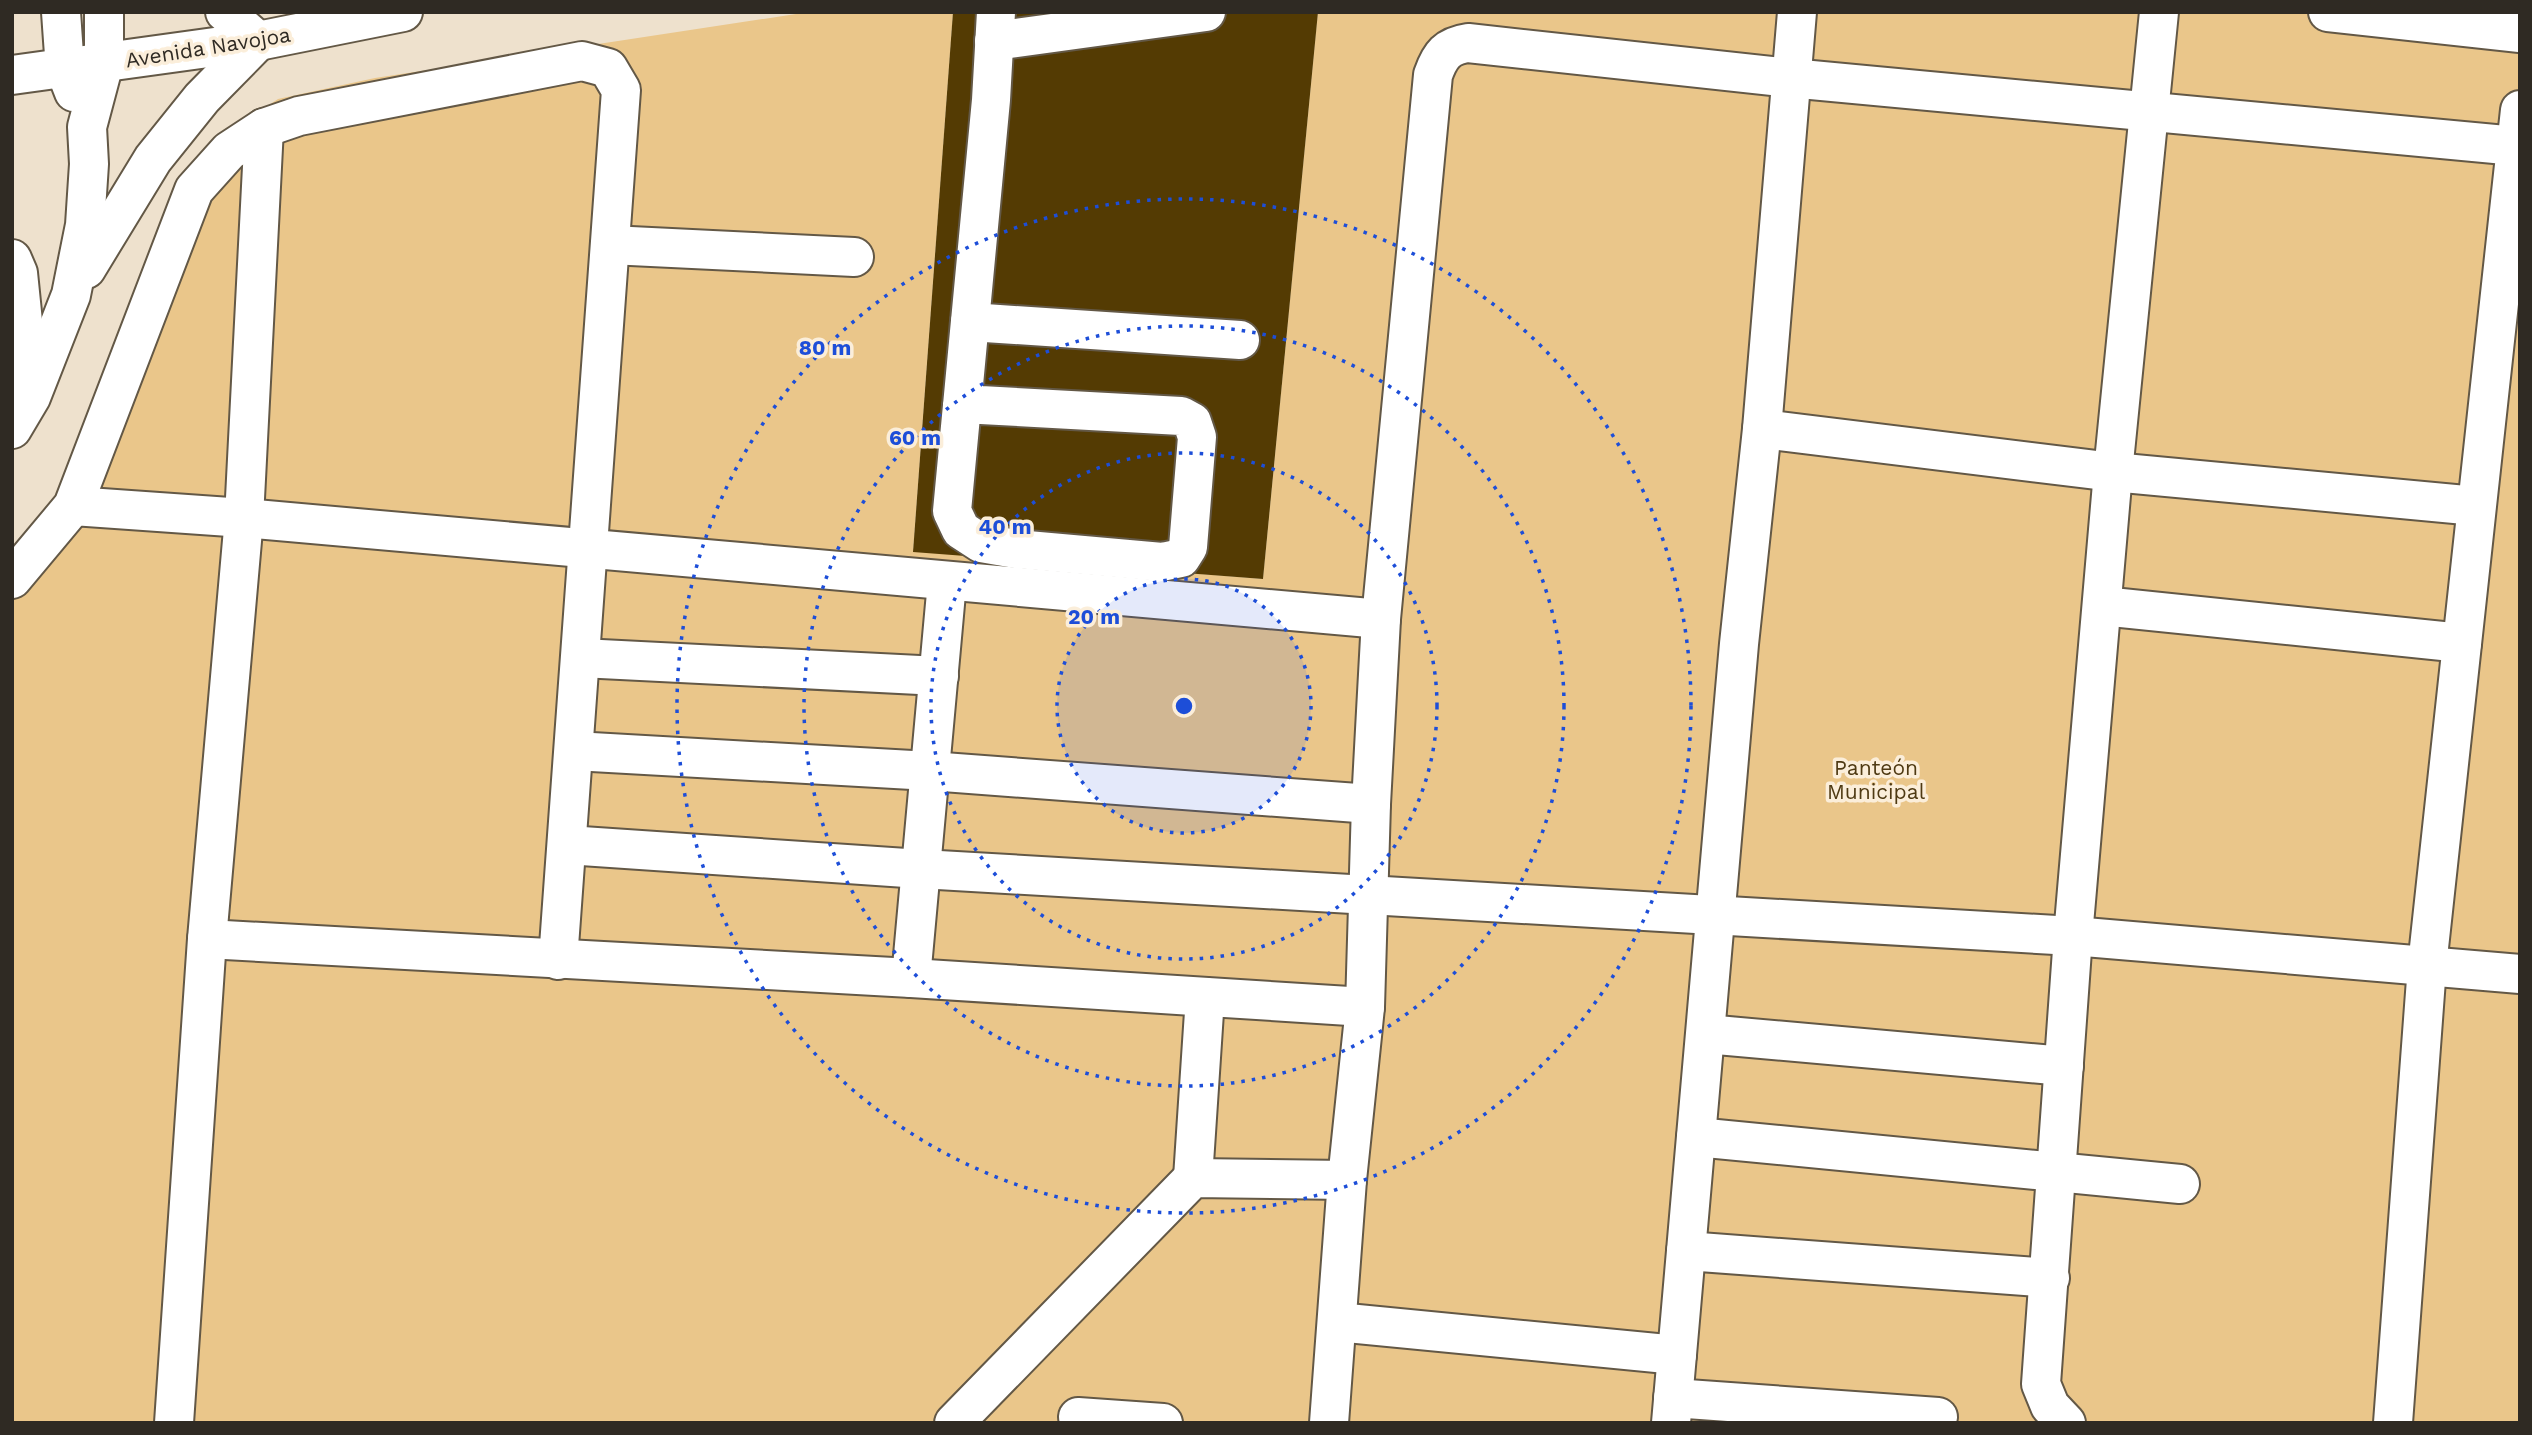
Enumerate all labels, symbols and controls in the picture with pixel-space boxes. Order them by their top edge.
street label: Avenida Navojoa [124,22,293,72]
text: 80 m [799,335,851,360]
text: 60 m [889,425,941,450]
text: 40 m [979,514,1031,539]
text: 20 m [1068,604,1120,629]
centre of rings [1172,694,1196,718]
park label: Panteón Municipal [1827,755,1926,804]

